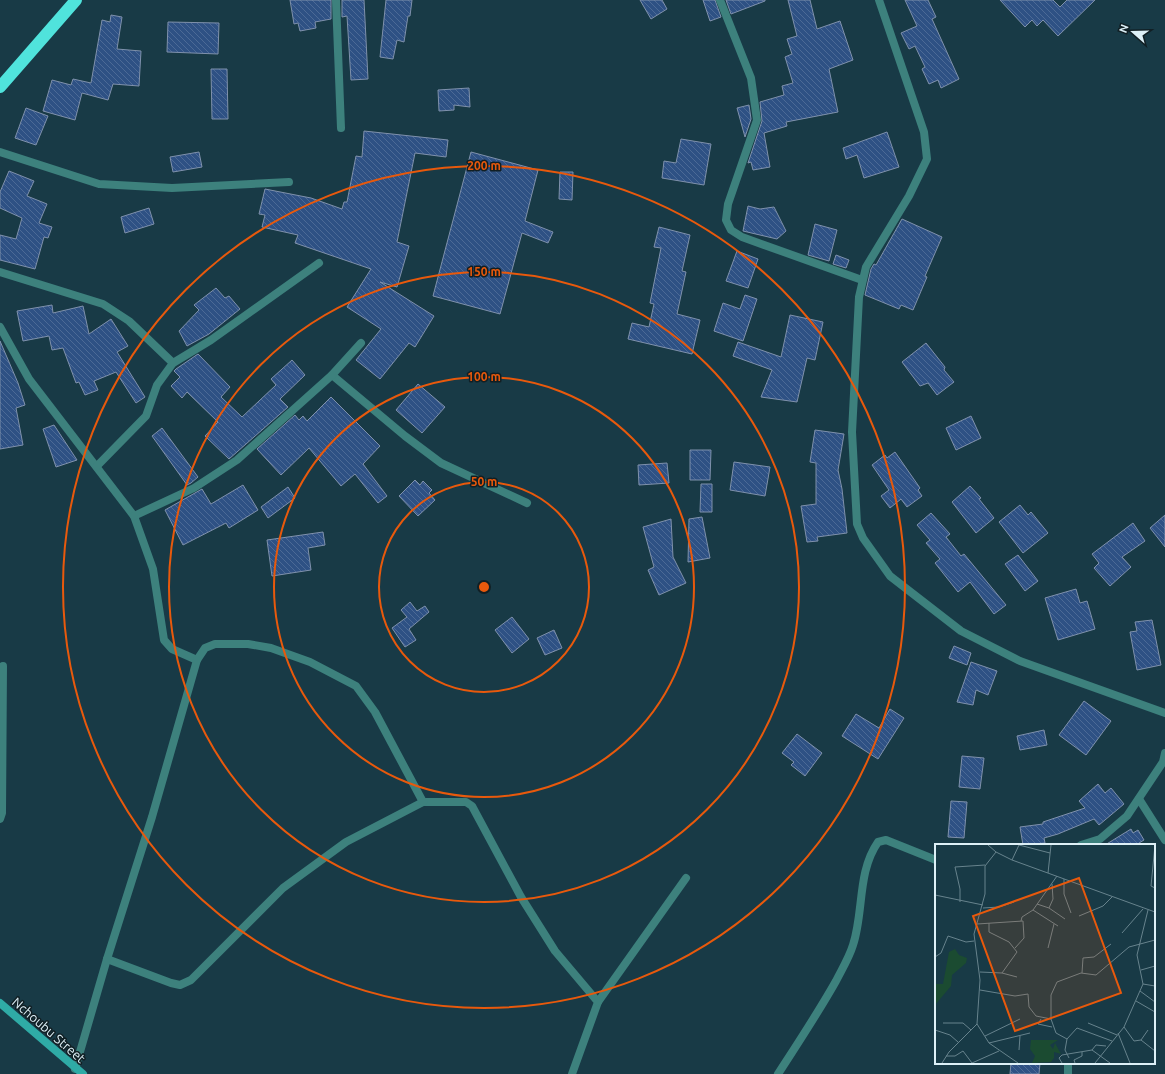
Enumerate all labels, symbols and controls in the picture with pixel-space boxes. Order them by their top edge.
north arrow [1113,12,1153,52]
text: N [1117,23,1131,34]
text: 200 m [467,159,501,172]
text: 150 m [467,265,501,278]
text: 100 m [467,370,501,383]
text: 50 m [471,475,497,488]
centre of rings [477,580,491,594]
inset map [935,844,1155,1064]
street label: Nchoubu Street [10,995,88,1065]

